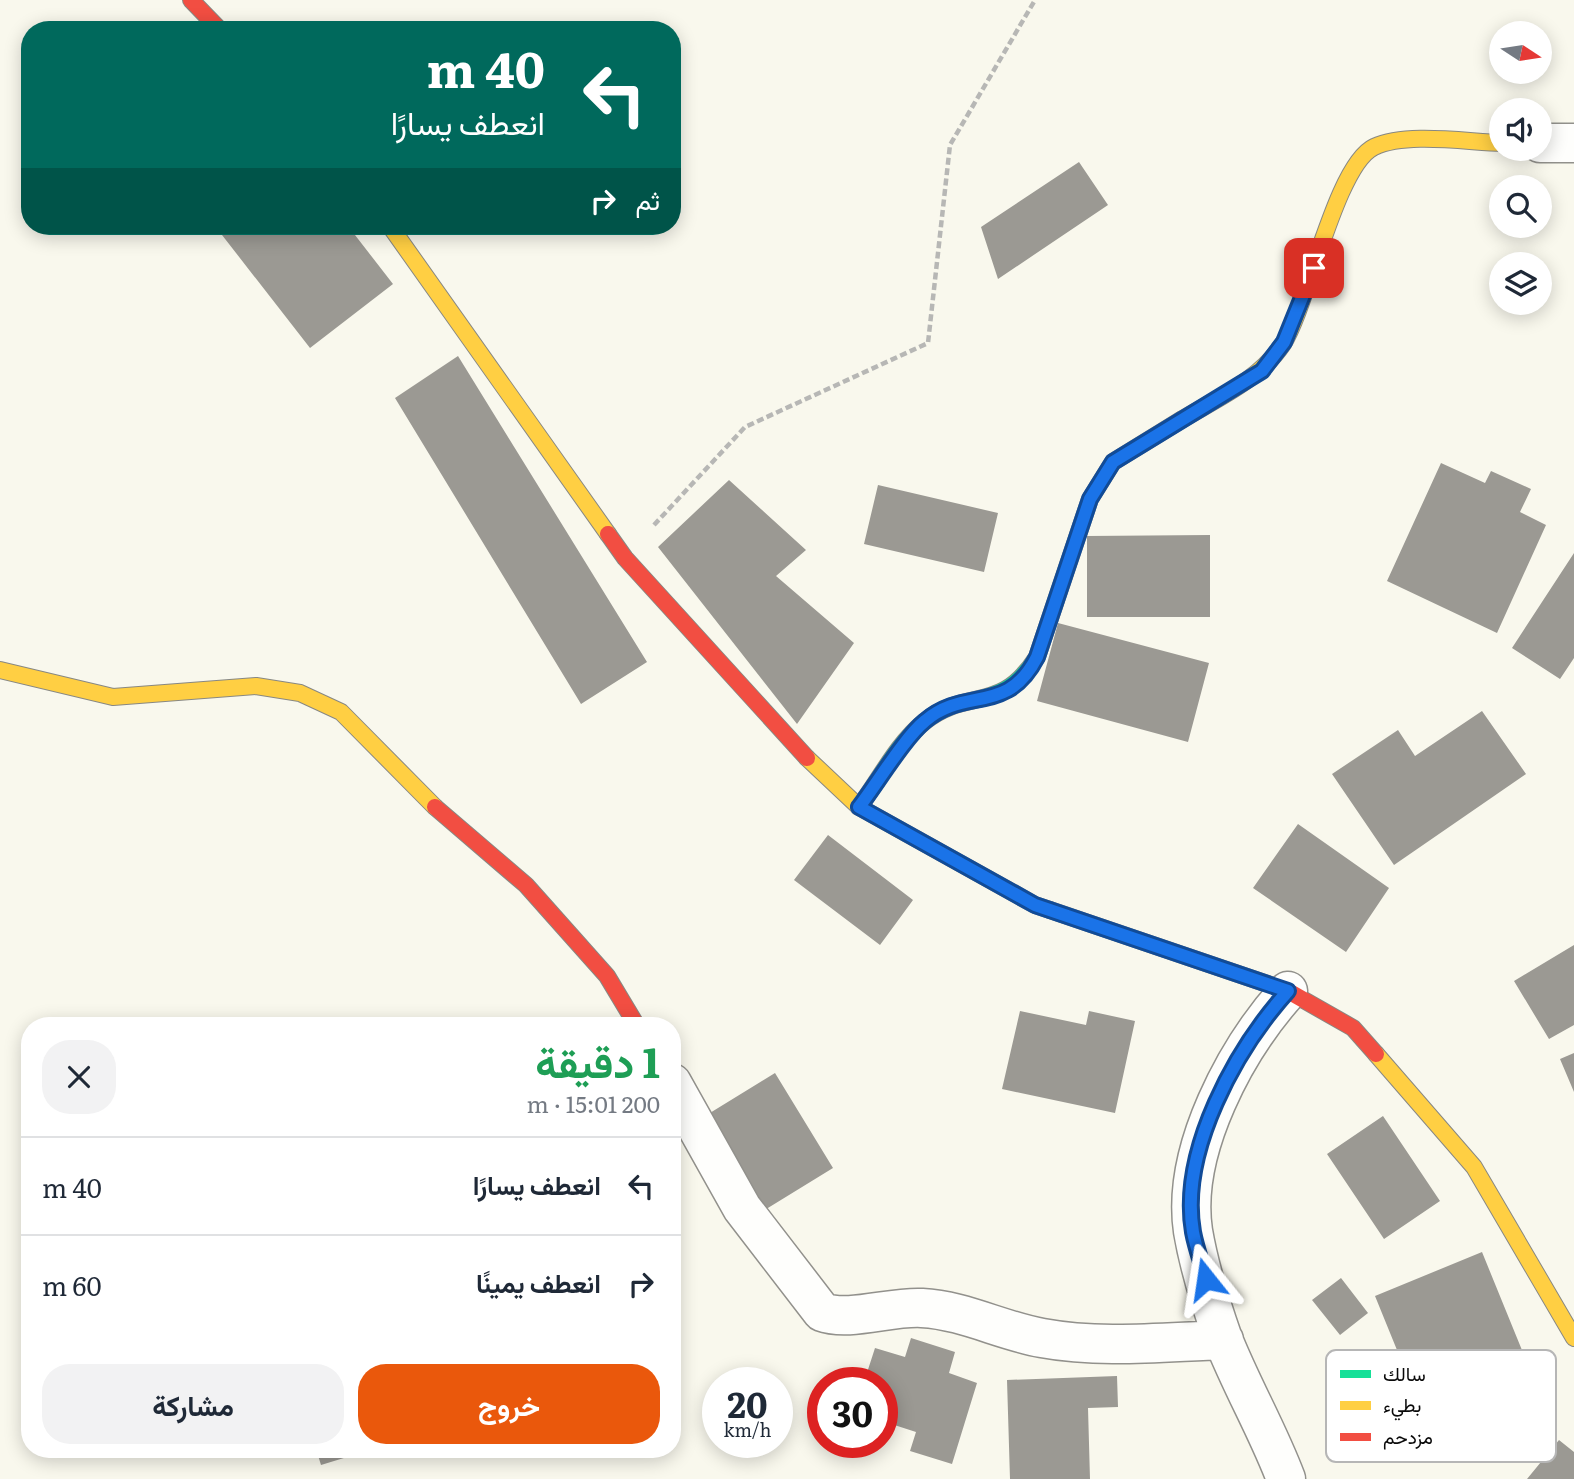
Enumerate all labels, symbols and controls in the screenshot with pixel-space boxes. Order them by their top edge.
north arrow [1489,21,1552,84]
map controls [1489,21,1552,315]
text: 40 m [427,30,545,103]
icon: left [569,49,660,140]
text: انعطف يسارًا [391,97,545,145]
button: sound [1489,98,1552,161]
button: search [1489,175,1552,238]
text: ثم [636,179,660,218]
icon: right [584,182,622,220]
pin [1284,238,1344,298]
icon: arrive [1295,249,1333,287]
button: layers [1489,252,1552,315]
text: 1 دقيقة [535,1029,660,1091]
button: close [42,1040,116,1114]
text: 200 m · 15:01 [527,1086,660,1120]
text: انعطف يسارًا [473,1164,601,1203]
text: 40 m [42,1167,102,1206]
icon: left [622,1167,660,1205]
position arrow [1169,1242,1243,1316]
text: انعطف يمينًا [476,1262,601,1301]
text: 60 m [42,1265,101,1304]
icon: right [622,1265,660,1303]
legend [1326,1350,1556,1462]
text: سالك [1383,1359,1426,1387]
button: مشاركة [42,1364,344,1444]
button: خروج [358,1364,660,1444]
speed limit sign: 30 [807,1367,898,1458]
text: 20 [727,1377,768,1429]
text: بطيء [1383,1390,1421,1421]
text: km/h [724,1416,771,1443]
text: مزدحم [1383,1422,1433,1450]

